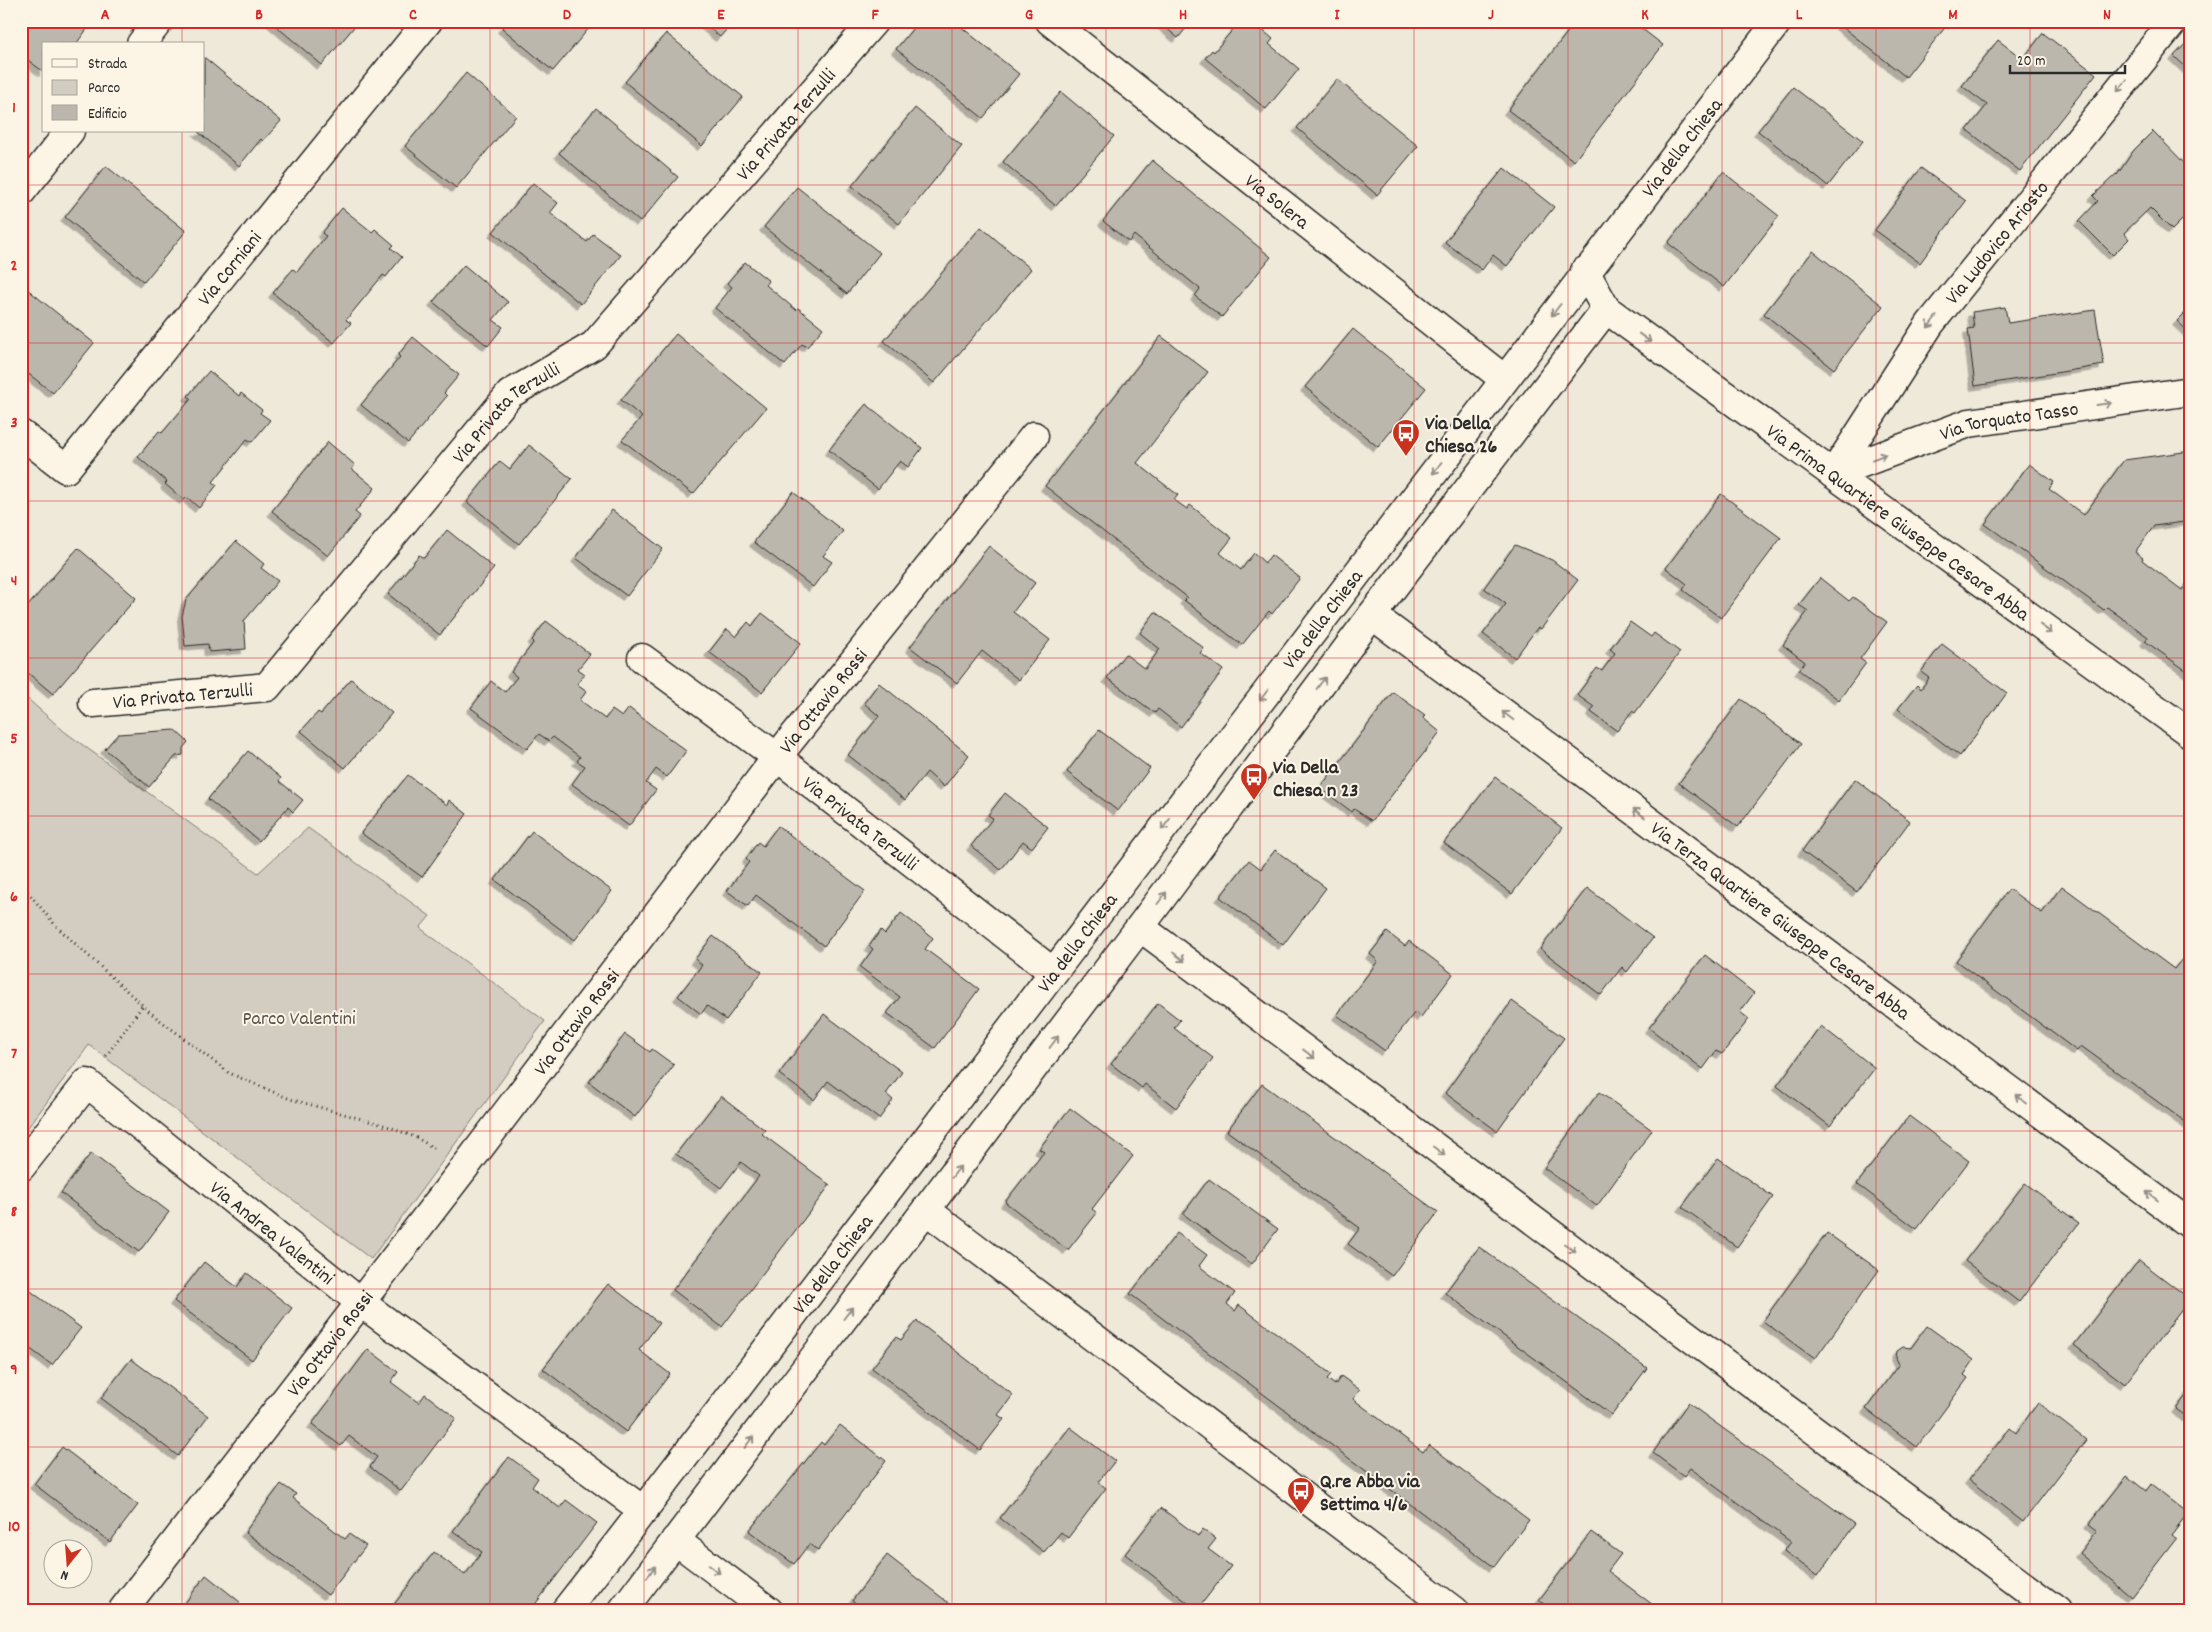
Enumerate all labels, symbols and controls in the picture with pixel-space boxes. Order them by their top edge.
text: A [101,4,110,27]
text: B [255,4,263,27]
text: C [409,4,417,27]
text: D [563,4,572,27]
text: E [717,4,725,27]
text: F [871,4,879,27]
text: G [1025,4,1033,27]
text: H [1179,4,1187,27]
text: I [1335,4,1341,27]
text: J [1488,4,1494,27]
text: K [1641,4,1649,27]
text: L [1796,4,1803,27]
text: M [1948,4,1958,27]
text: N [2103,4,2111,27]
legend [42,42,205,132]
scale bar [2010,42,2124,74]
text: 20 m [2017,51,2045,73]
text: Strada [88,54,128,76]
street label: Via Privata Terzulli [731,63,844,188]
text: Parco [88,78,120,100]
one-way arrow [2116,80,2127,93]
street label: Via della Chiesa [1636,93,1731,204]
text: 1 [12,97,16,120]
text: Edificio [88,104,127,126]
street label: Via Solera [1238,169,1315,238]
street label: Via Ludovico Ariosto [1940,176,2057,312]
street label: Via Corniani [192,226,270,313]
text: 2 [11,255,18,278]
one-way arrow [1550,303,1561,316]
one-way arrow [1927,315,1937,329]
one-way arrow [1638,333,1652,343]
street label: Via Privata Terzulli [447,357,566,471]
street label: Via Torquato Tasso [1936,396,2081,450]
one-way arrow [2096,398,2112,408]
place label: Via Della Chiesa 26 [1425,411,1498,462]
text: 3 [10,412,18,435]
bus stop icon: Via Della Chiesa 26 [1391,418,1421,457]
street label: Via Prima Quartiere Giuseppe Cesare Abba [1759,419,2035,630]
one-way arrow [1871,452,1886,461]
one-way arrow [1432,461,1442,475]
street label: Via della Chiesa [1277,564,1371,676]
text: 4 [11,570,17,593]
one-way arrow [2039,624,2053,634]
street label: Via Ottavio Rossi [774,643,876,761]
one-way arrow [1316,676,1326,690]
street label: Via Privata Terzulli [112,677,254,718]
one-way arrow [1259,688,1270,701]
one-way arrow [1501,711,1515,721]
text: 5 [10,728,18,751]
place label: Via Della Chiesa n 23 [1273,755,1358,806]
bus stop icon: Via Della Chiesa n 23 [1239,762,1269,801]
street label: Via Privata Terzulli [795,771,923,879]
one-way arrow [1633,808,1646,819]
street label: Via Terza Quartiere Giuseppe Cesare Abba [1644,816,1915,1028]
one-way arrow [1161,817,1171,831]
text: 6 [10,886,18,909]
street label: Via della Chiesa [1032,888,1126,1000]
one-way arrow [1156,892,1167,905]
one-way arrow [1172,951,1185,962]
street label: Via Ottavio Rossi [528,964,628,1082]
park label: Parco Valentini [242,1006,356,1034]
one-way arrow [1048,1036,1059,1049]
text: 7 [11,1043,17,1066]
one-way arrow [1302,1048,1315,1059]
one-way arrow [2014,1094,2028,1104]
one-way arrow [1432,1145,1445,1156]
one-way arrow [950,1166,961,1179]
street label: Via Andrea Valentini [203,1176,340,1293]
one-way arrow [2145,1191,2159,1201]
text: 8 [11,1201,18,1224]
street label: Via della Chiesa [787,1209,882,1321]
one-way arrow [1563,1243,1577,1253]
street label: Via Ottavio Rossi [282,1285,382,1404]
one-way arrow [843,1306,853,1320]
text: 9 [10,1359,18,1382]
one-way arrow [744,1435,754,1449]
place label: Q.re Abba via Settima 4/6 [1320,1469,1420,1520]
bus stop icon: Q.re Abba via Settima 4/6 [1286,1476,1316,1515]
text: 10 [8,1516,20,1539]
north arrow [42,1540,92,1590]
text: N [58,1564,71,1585]
one-way arrow [707,1564,721,1574]
one-way arrow [646,1565,656,1579]

